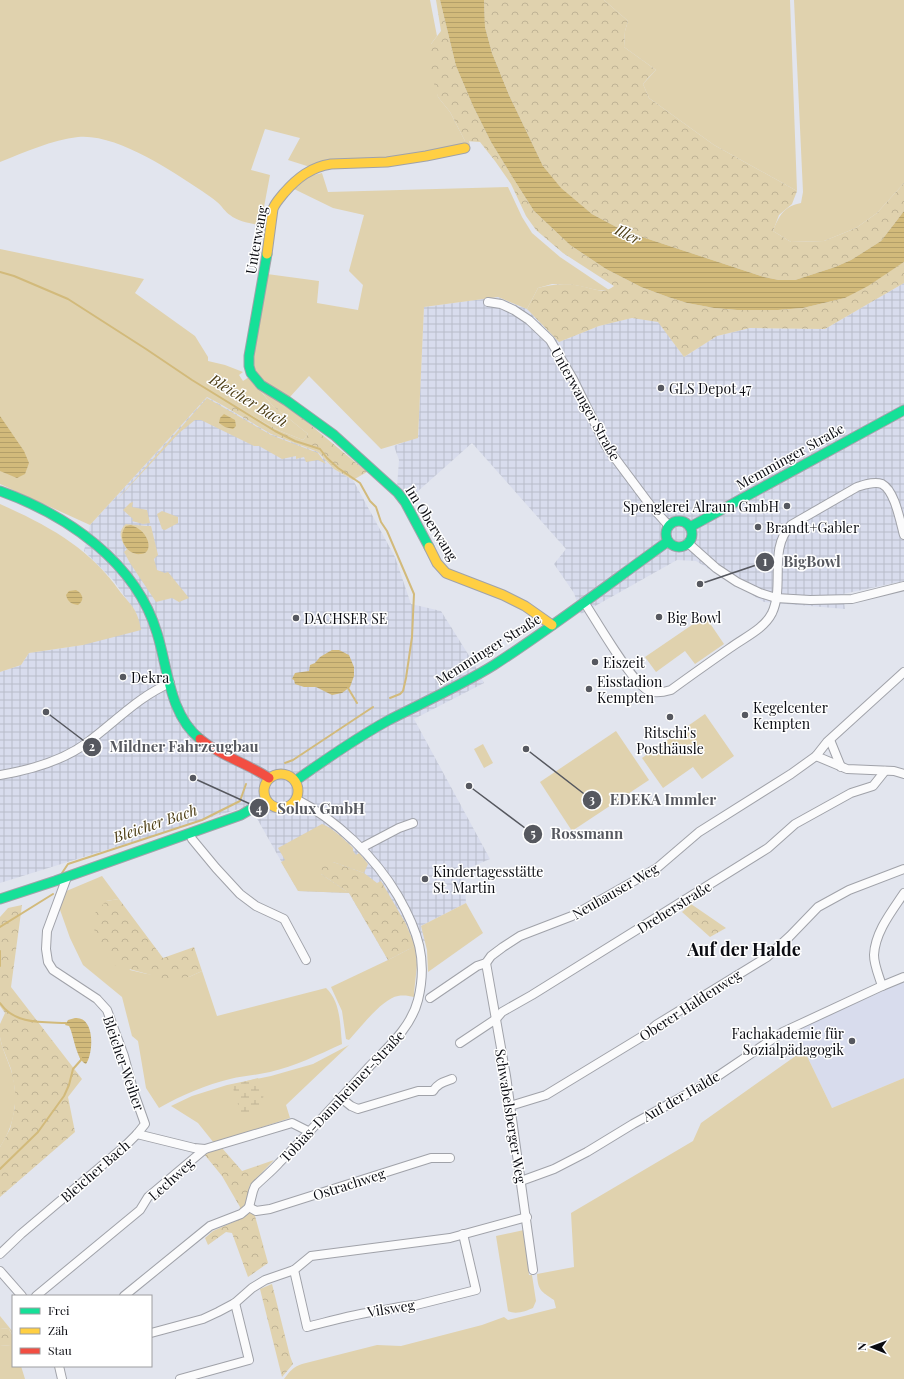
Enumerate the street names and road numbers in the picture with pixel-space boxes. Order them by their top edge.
street label: Unterwang [241,204,271,276]
street label: Unterwanger Straße [547,344,625,464]
street label: Memminger Straße [733,418,847,494]
street label: Im Oberwang [401,482,463,565]
street label: Memminger Straße [432,609,544,689]
street label: Neuhauser Weg [568,858,662,923]
street label: Dreherstraße [633,877,715,937]
street label: Oberer Haldenweg [635,965,745,1045]
street label: Bleicher Weiher [99,1013,149,1114]
street label: Tobias-Dannheimer-Straße [276,1026,408,1166]
street label: Schwabelsberger Weg [491,1047,531,1185]
street label: Auf der Halde [638,1066,723,1126]
street label: Bleicher Bach [56,1135,134,1206]
street label: Lechweg [144,1153,198,1205]
street label: Ostrachweg [310,1163,388,1205]
street label: Vilsweg [365,1295,417,1321]

